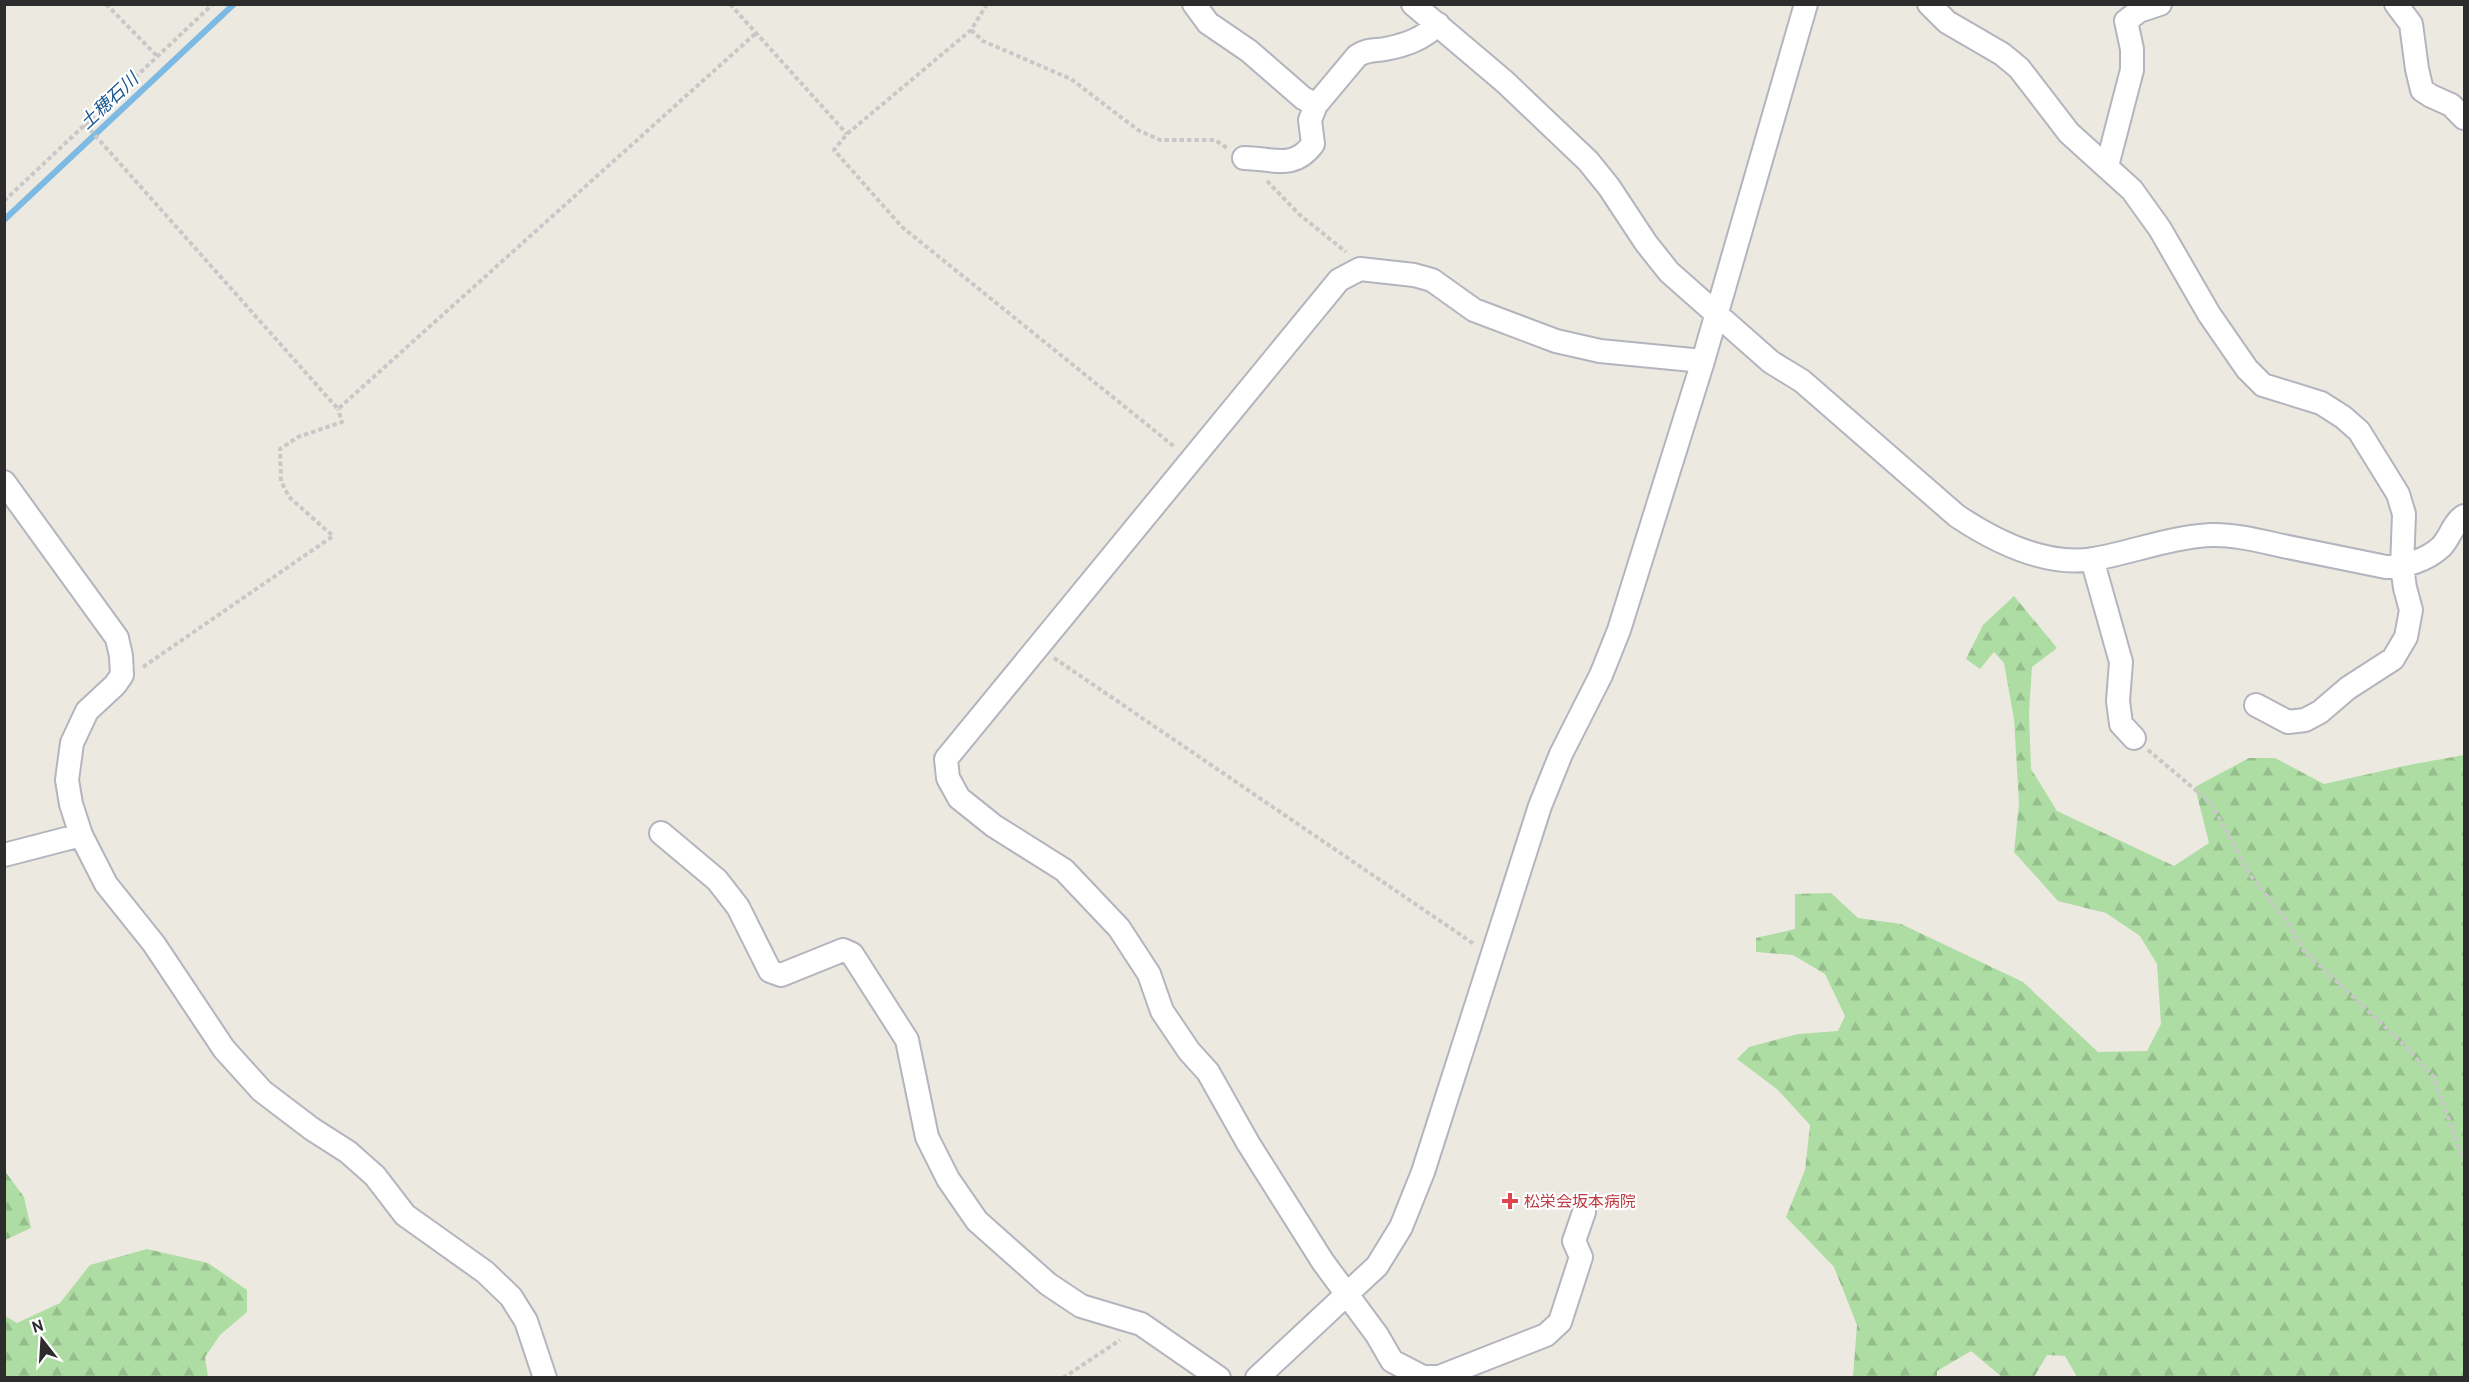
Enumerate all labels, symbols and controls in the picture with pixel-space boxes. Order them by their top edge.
water label: 土穂石川 [74,66,144,134]
place label: 松栄会坂本病院 [1524,1191,1636,1211]
marker: 松栄会坂本病院 [1501,1192,1519,1210]
north arrow [12,1310,72,1370]
text: N [30,1315,46,1337]

